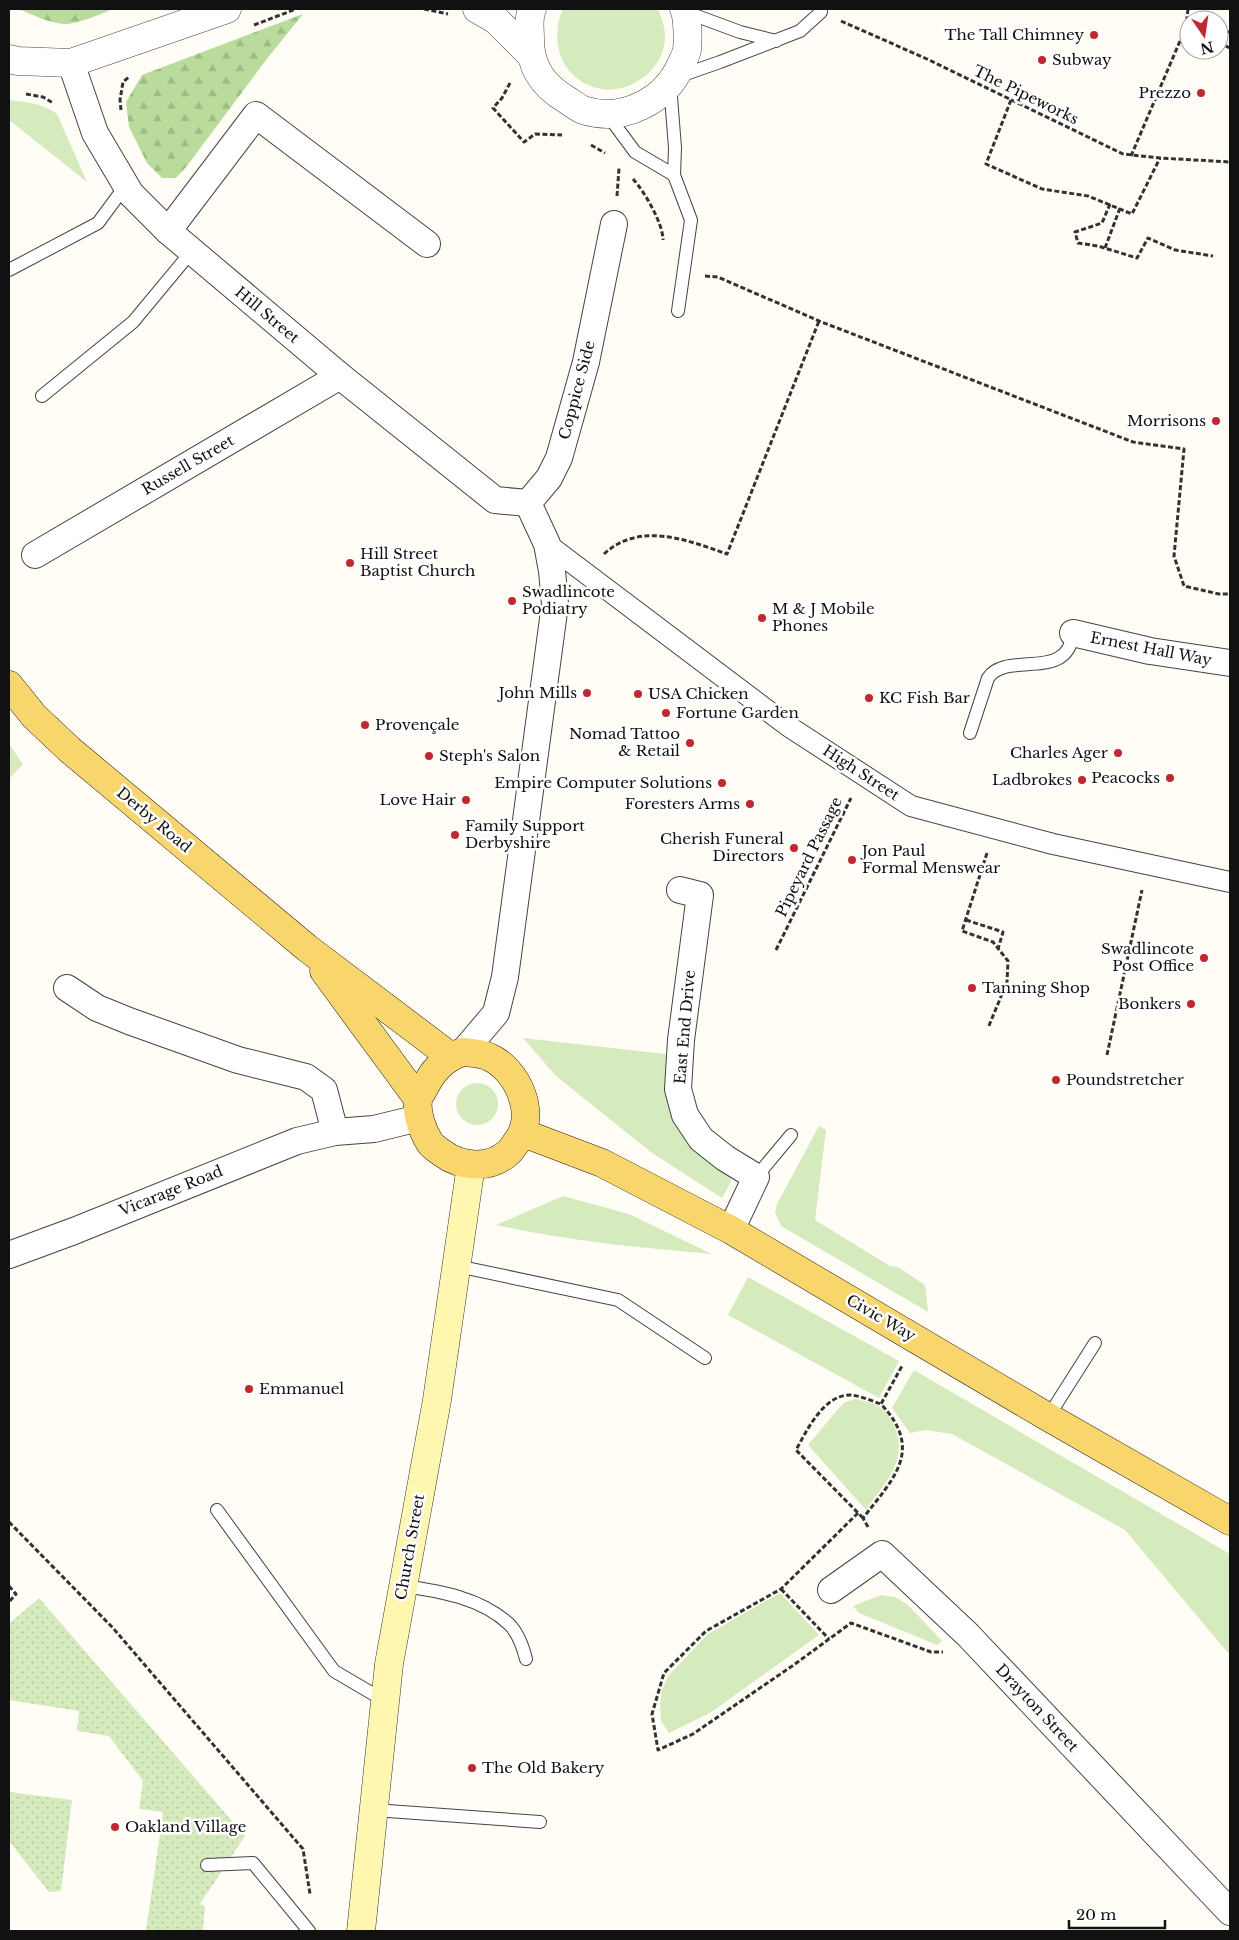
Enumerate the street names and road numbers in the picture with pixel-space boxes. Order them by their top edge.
street label: The Pipeworks [970,61,1082,128]
street label: Hill Street [231,282,304,347]
street label: Coppice Side [554,338,599,441]
street label: Russell Street [138,430,237,499]
street label: Ernest Hall Way [1089,627,1214,670]
street label: High Street [819,741,904,805]
street label: Derby Road [113,783,196,856]
street label: Pipeyard Passage [771,794,846,920]
street label: East End Drive [670,969,699,1085]
street label: Vicarage Road [115,1161,225,1220]
street label: Civic Way [843,1290,920,1345]
street label: Church Street [391,1492,428,1601]
street label: Drayton Street [992,1660,1083,1756]

